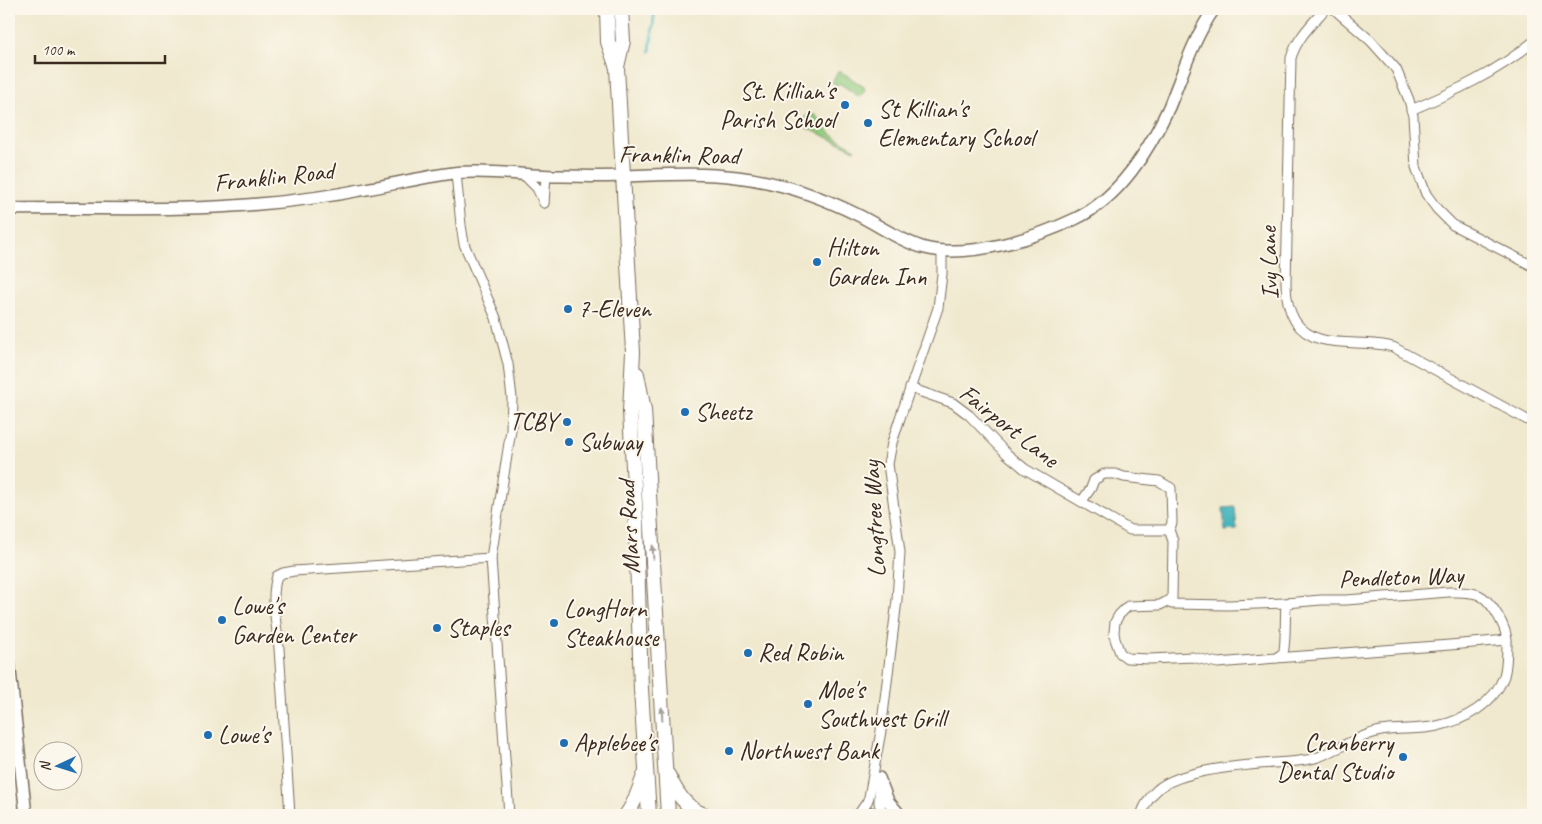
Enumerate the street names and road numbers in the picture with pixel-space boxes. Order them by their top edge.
street label: Franklin Road [619,138,743,172]
street label: Franklin Road [213,154,339,199]
street label: Ivy Lane [1252,224,1286,300]
street label: Fairport Lane [953,377,1067,476]
street label: Longtree Way [855,458,893,578]
street label: Mars Road [610,476,647,575]
street label: Pendleton Way [1338,559,1466,595]

